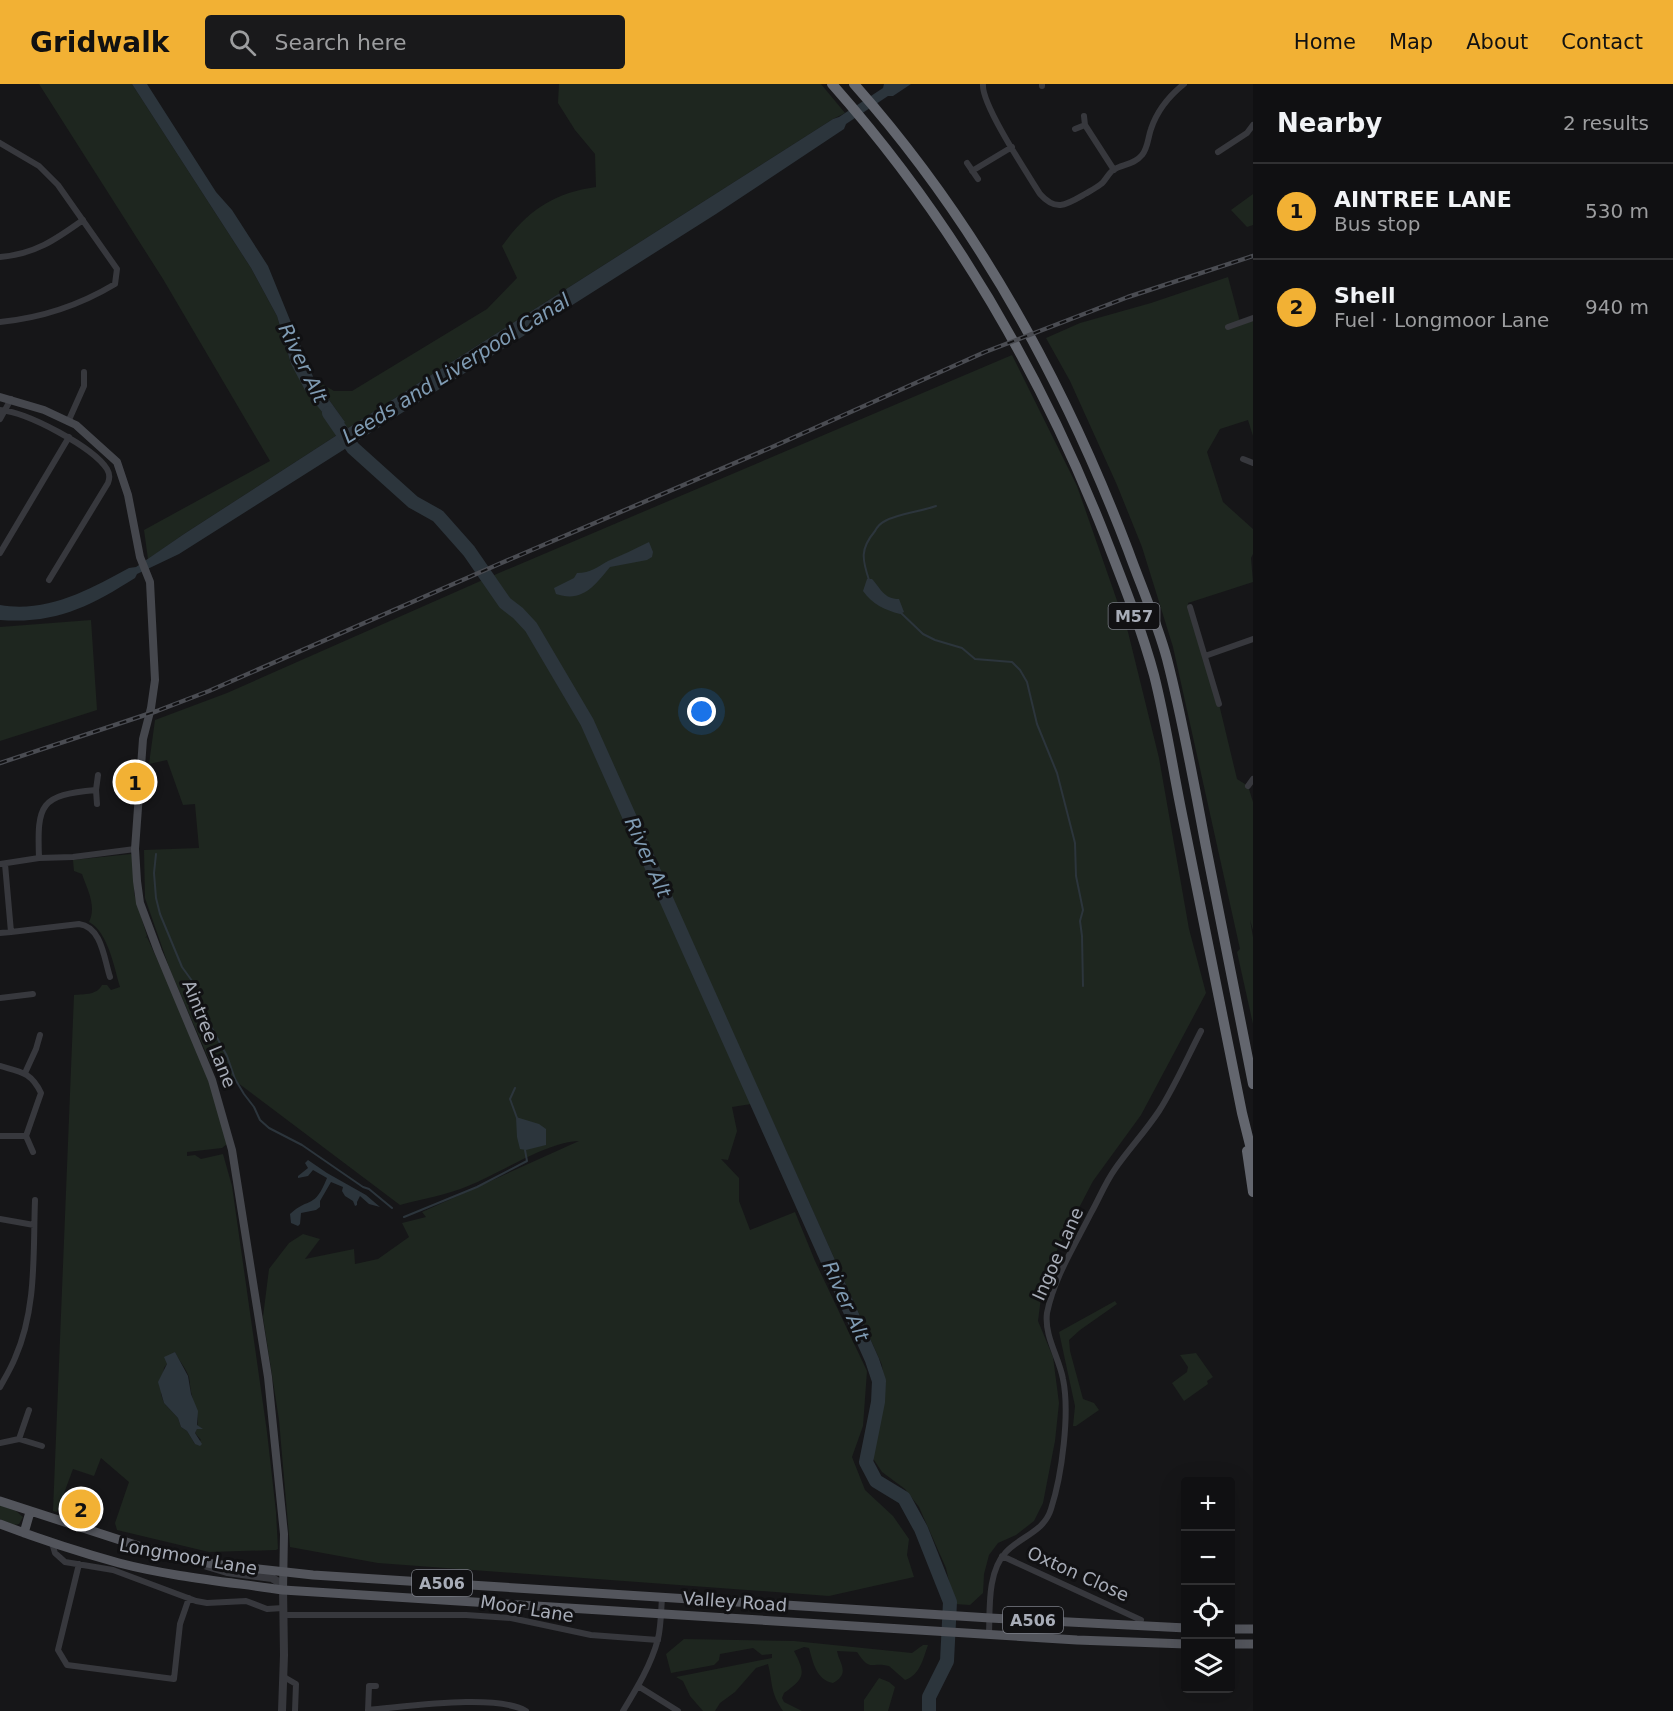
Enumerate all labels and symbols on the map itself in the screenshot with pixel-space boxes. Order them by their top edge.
water label: Leeds and Liverpool Canal [338,288,575,448]
water label: River Alt [274,319,333,408]
road number: M57 [1108,603,1160,629]
your location [687,697,716,726]
pin: 1 [116,760,154,804]
water label: River Alt [620,813,677,902]
street label: Aintree Lane [178,977,241,1091]
street label: Ingoe Lane [1028,1204,1087,1304]
water label: River Alt [818,1257,875,1346]
pin: 2 [62,1486,100,1532]
street label: Longmoor Lane [117,1534,259,1579]
street label: Oxton Close [1024,1542,1132,1605]
road number: A506 [412,1570,472,1596]
street label: Valley Road [682,1587,788,1616]
street label: Moor Lane [479,1591,575,1626]
road number: A506 [1003,1607,1063,1633]

